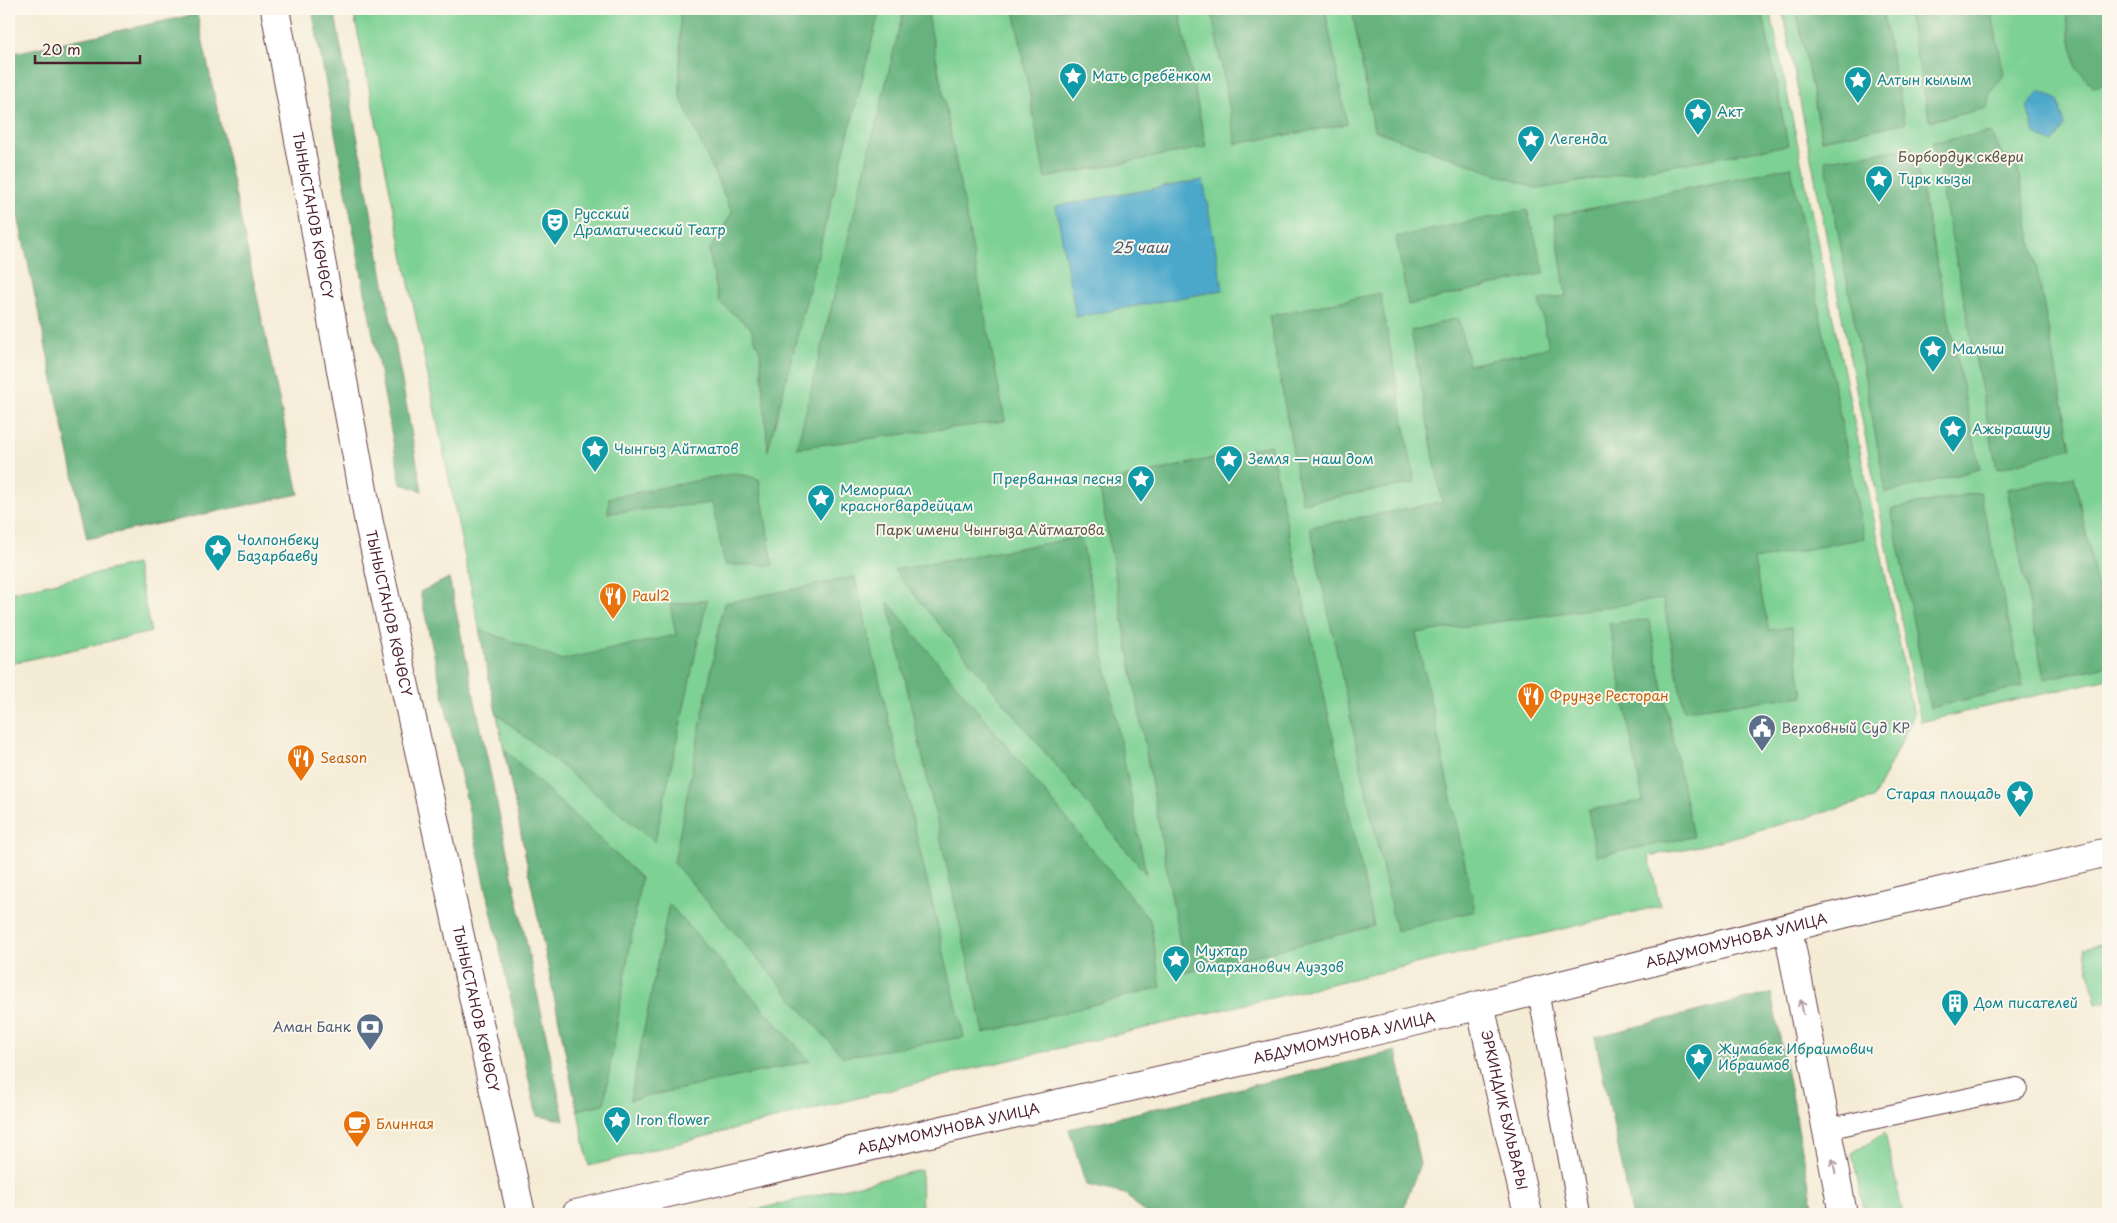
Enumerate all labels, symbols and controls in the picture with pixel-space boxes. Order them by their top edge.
scale bar [35,32,140,64]
text: 20 m [42,37,81,60]
place icon: Мать с ребёнком [1058,61,1088,100]
place label: Мать с ребёнком [1092,65,1211,86]
place icon: Алтын кылым [1843,65,1873,104]
place label: Алтын кылым [1877,69,1972,90]
place icon: Акт [1683,97,1713,136]
place label: Акт [1717,101,1743,122]
place icon: Легенда [1516,124,1546,163]
place label: Легенда [1550,128,1608,149]
street label: ТЫНЫСТАНОВ КӨЧӨСҮ [288,130,339,301]
park label: Борбордук сквери [1898,146,2024,167]
place icon: Түрк кызы [1864,164,1894,203]
place label: Түрк кызы [1898,168,1971,189]
place label: Русский Драматический Театр [573,203,726,240]
theatre icon: Русский Драматический Театр [540,207,570,246]
water label: 25 чаш [1112,235,1169,258]
place icon: Малыш [1918,334,1948,373]
place label: Малыш [1952,338,2004,359]
place icon: Ажырашуу [1938,414,1968,453]
place label: Ажырашуу [1972,418,2051,439]
place icon: Чынгыз Айтматов [580,434,610,473]
place label: Чынгыз Айтматов [614,438,738,459]
place icon: Земля — наш дом [1214,444,1244,483]
place label: Земля — наш дом [1248,448,1374,469]
place icon: Прерванная песня [1126,464,1156,503]
place label: Прерванная песня [993,468,1122,489]
place label: Мемориал красногвардейцам [840,479,973,516]
place icon: Мемориал красногвардейцам [806,483,836,522]
park label: Парк имени Чынгыза Айтматова [876,519,1105,540]
street label: ТЫНЫСТАНОВ КӨЧӨСҮ [361,528,418,698]
place label: Чолпонбеку Базарбаеву [237,529,319,566]
place icon: Чолпонбеку Базарбаеву [203,533,233,572]
restaurant icon: Paul2 [598,581,628,620]
place label: Paul2 [632,585,670,606]
restaurant icon: Фрунзе Ресторан [1516,681,1546,720]
place label: Фрунзе Ресторан [1550,685,1669,706]
public building icon: Верховный Суд КР [1747,713,1777,752]
place label: Верховный Суд КР [1781,717,1910,738]
restaurant icon: Season [286,743,316,782]
place label: Season [320,747,367,768]
place icon: Старая площадь [2005,779,2035,818]
place label: Старая площадь [1886,783,2001,804]
street label: АБДУМОМУНОВА УЛИЦА [1643,907,1829,973]
street label: ТЫНЫСТАНОВ КӨЧӨСҮ [448,924,505,1094]
place label: Мухтар Омарханович Ауэзов [1195,940,1344,977]
place icon: Мухтар Омарханович Ауэзов [1161,944,1191,983]
building icon: Дом писателей [1940,988,1970,1027]
place label: Дом писателей [1973,992,2078,1013]
one-way arrow [1797,999,1807,1015]
street label: АБДУМОМУНОВА УЛИЦА [1251,1006,1437,1069]
bank icon: Аман Банк [355,1012,385,1051]
place label: Аман Банк [273,1016,352,1037]
street label: ЭРКИНДИК БУЛЬВАРЫ [1476,1028,1533,1192]
place label: Жумабек Ибраимович Ибраимов [1718,1038,1874,1075]
place icon: Жумабек Ибраимович Ибраимов [1684,1042,1714,1081]
street label: АБДУМОМУНОВА УЛИЦА [855,1097,1042,1159]
place icon: Iron flower [602,1105,632,1144]
cafe icon: Блинная [342,1109,372,1148]
place label: Iron flower [636,1109,710,1130]
place label: Блинная [376,1113,434,1134]
one-way arrow [1828,1159,1838,1175]

